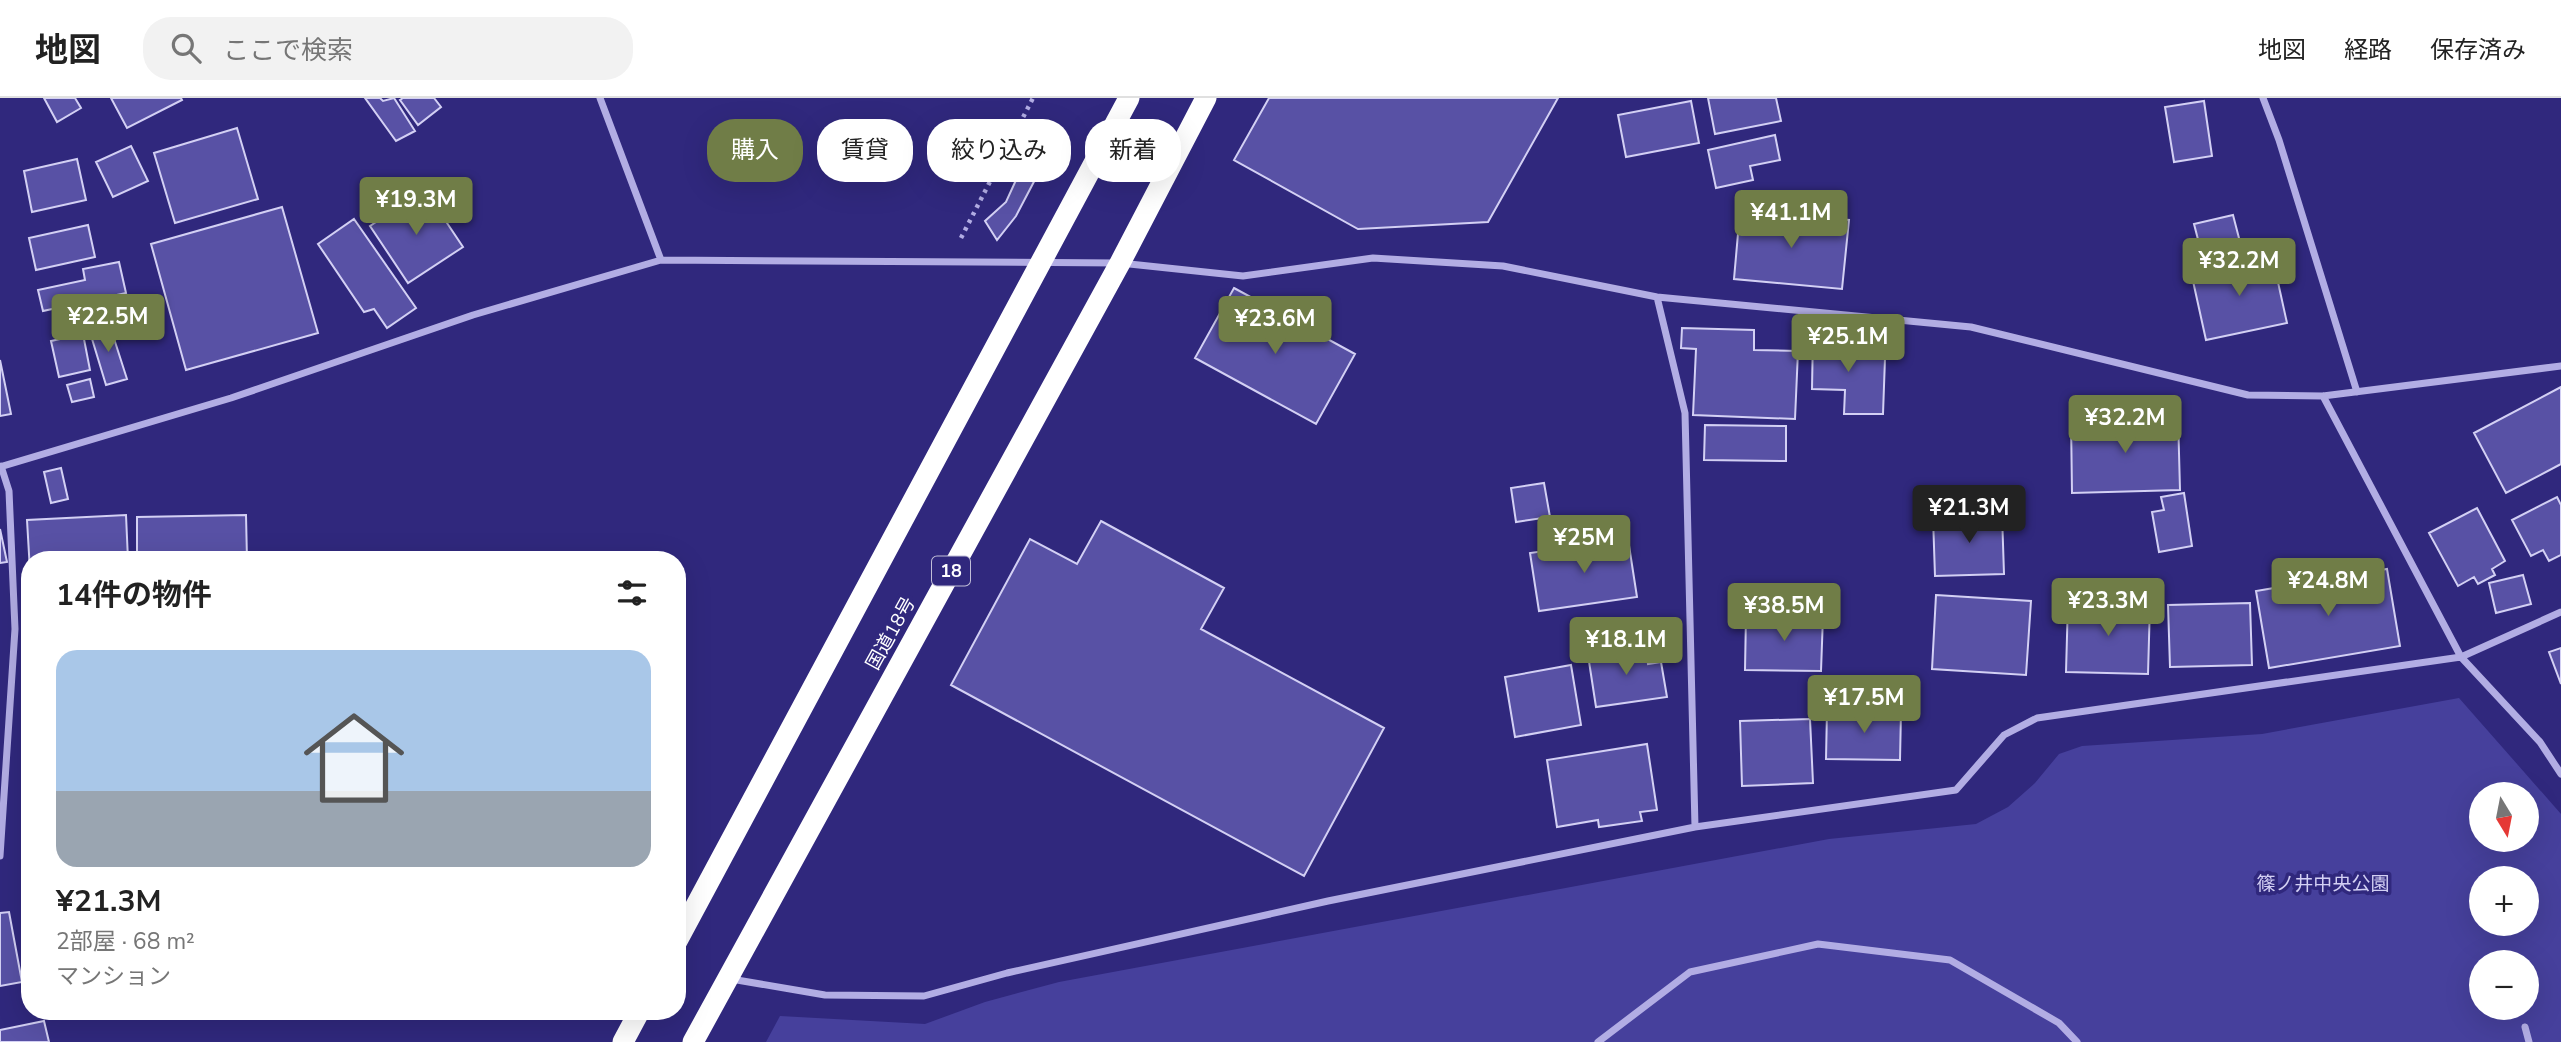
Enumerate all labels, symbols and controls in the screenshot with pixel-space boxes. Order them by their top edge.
search box [143,17,633,80]
text: 地図 [35,28,101,73]
icon: search [167,29,205,67]
text: ここで検索 [223,33,353,68]
text: 地図 [2258,34,2306,66]
text: 経路 [2344,34,2392,66]
text: 保存済み [2430,34,2526,66]
chip: 購入 [707,119,803,182]
chip: 賃貸 [817,119,913,182]
chip: 絞り込み [927,119,1071,182]
chip: 新着 [1085,119,1181,182]
pin: ¥19.3M [359,178,473,237]
text: ¥19.3M [376,184,456,215]
pin: ¥41.1M [1734,190,1848,250]
text: ¥41.1M [1751,197,1831,228]
pin: ¥32.2M [2182,238,2296,298]
text: ¥32.2M [2199,245,2279,276]
pin: ¥22.5M [51,294,165,354]
pin: ¥23.6M [1218,296,1332,356]
text: ¥22.5M [68,301,148,332]
text: ¥23.6M [1235,303,1315,334]
pin: ¥25.1M [1791,314,1905,374]
text: ¥25.1M [1808,321,1888,352]
pin: ¥32.2M [2068,396,2182,455]
text: ¥32.2M [2085,402,2165,433]
pin: ¥21.3M [1912,486,2026,545]
text: ¥21.3M [1929,492,2009,523]
pin: ¥25M [1543,516,1625,575]
text: ¥25M [1553,522,1615,553]
road number: 18 [932,556,970,586]
pin: ¥24.8M [2271,559,2385,618]
text: ¥24.8M [2288,565,2368,596]
icon: filters [613,574,651,612]
text: 14件の物件 [56,575,212,616]
pin: ¥23.3M [2051,578,2165,638]
pin: ¥38.5M [1727,584,1841,643]
text: ¥23.3M [2068,585,2148,616]
text: ¥38.5M [1744,590,1824,621]
street label: 国道18号 [860,592,922,675]
pin: ¥18.1M [1569,618,1683,677]
text: ¥18.1M [1586,624,1666,655]
pin: ¥17.5M [1807,676,1921,735]
text: ¥17.5M [1824,682,1904,713]
icon: home [291,695,417,821]
north arrow [2469,782,2539,852]
map controls [2469,782,2539,1020]
button: + [2469,866,2539,936]
park label: 篠ノ井中央公園 [2256,871,2390,897]
text: ¥21.3M [56,881,161,922]
text: 2部屋 · 68 m² [56,926,195,957]
button: − [2469,950,2539,1020]
text: マンション [56,961,171,992]

